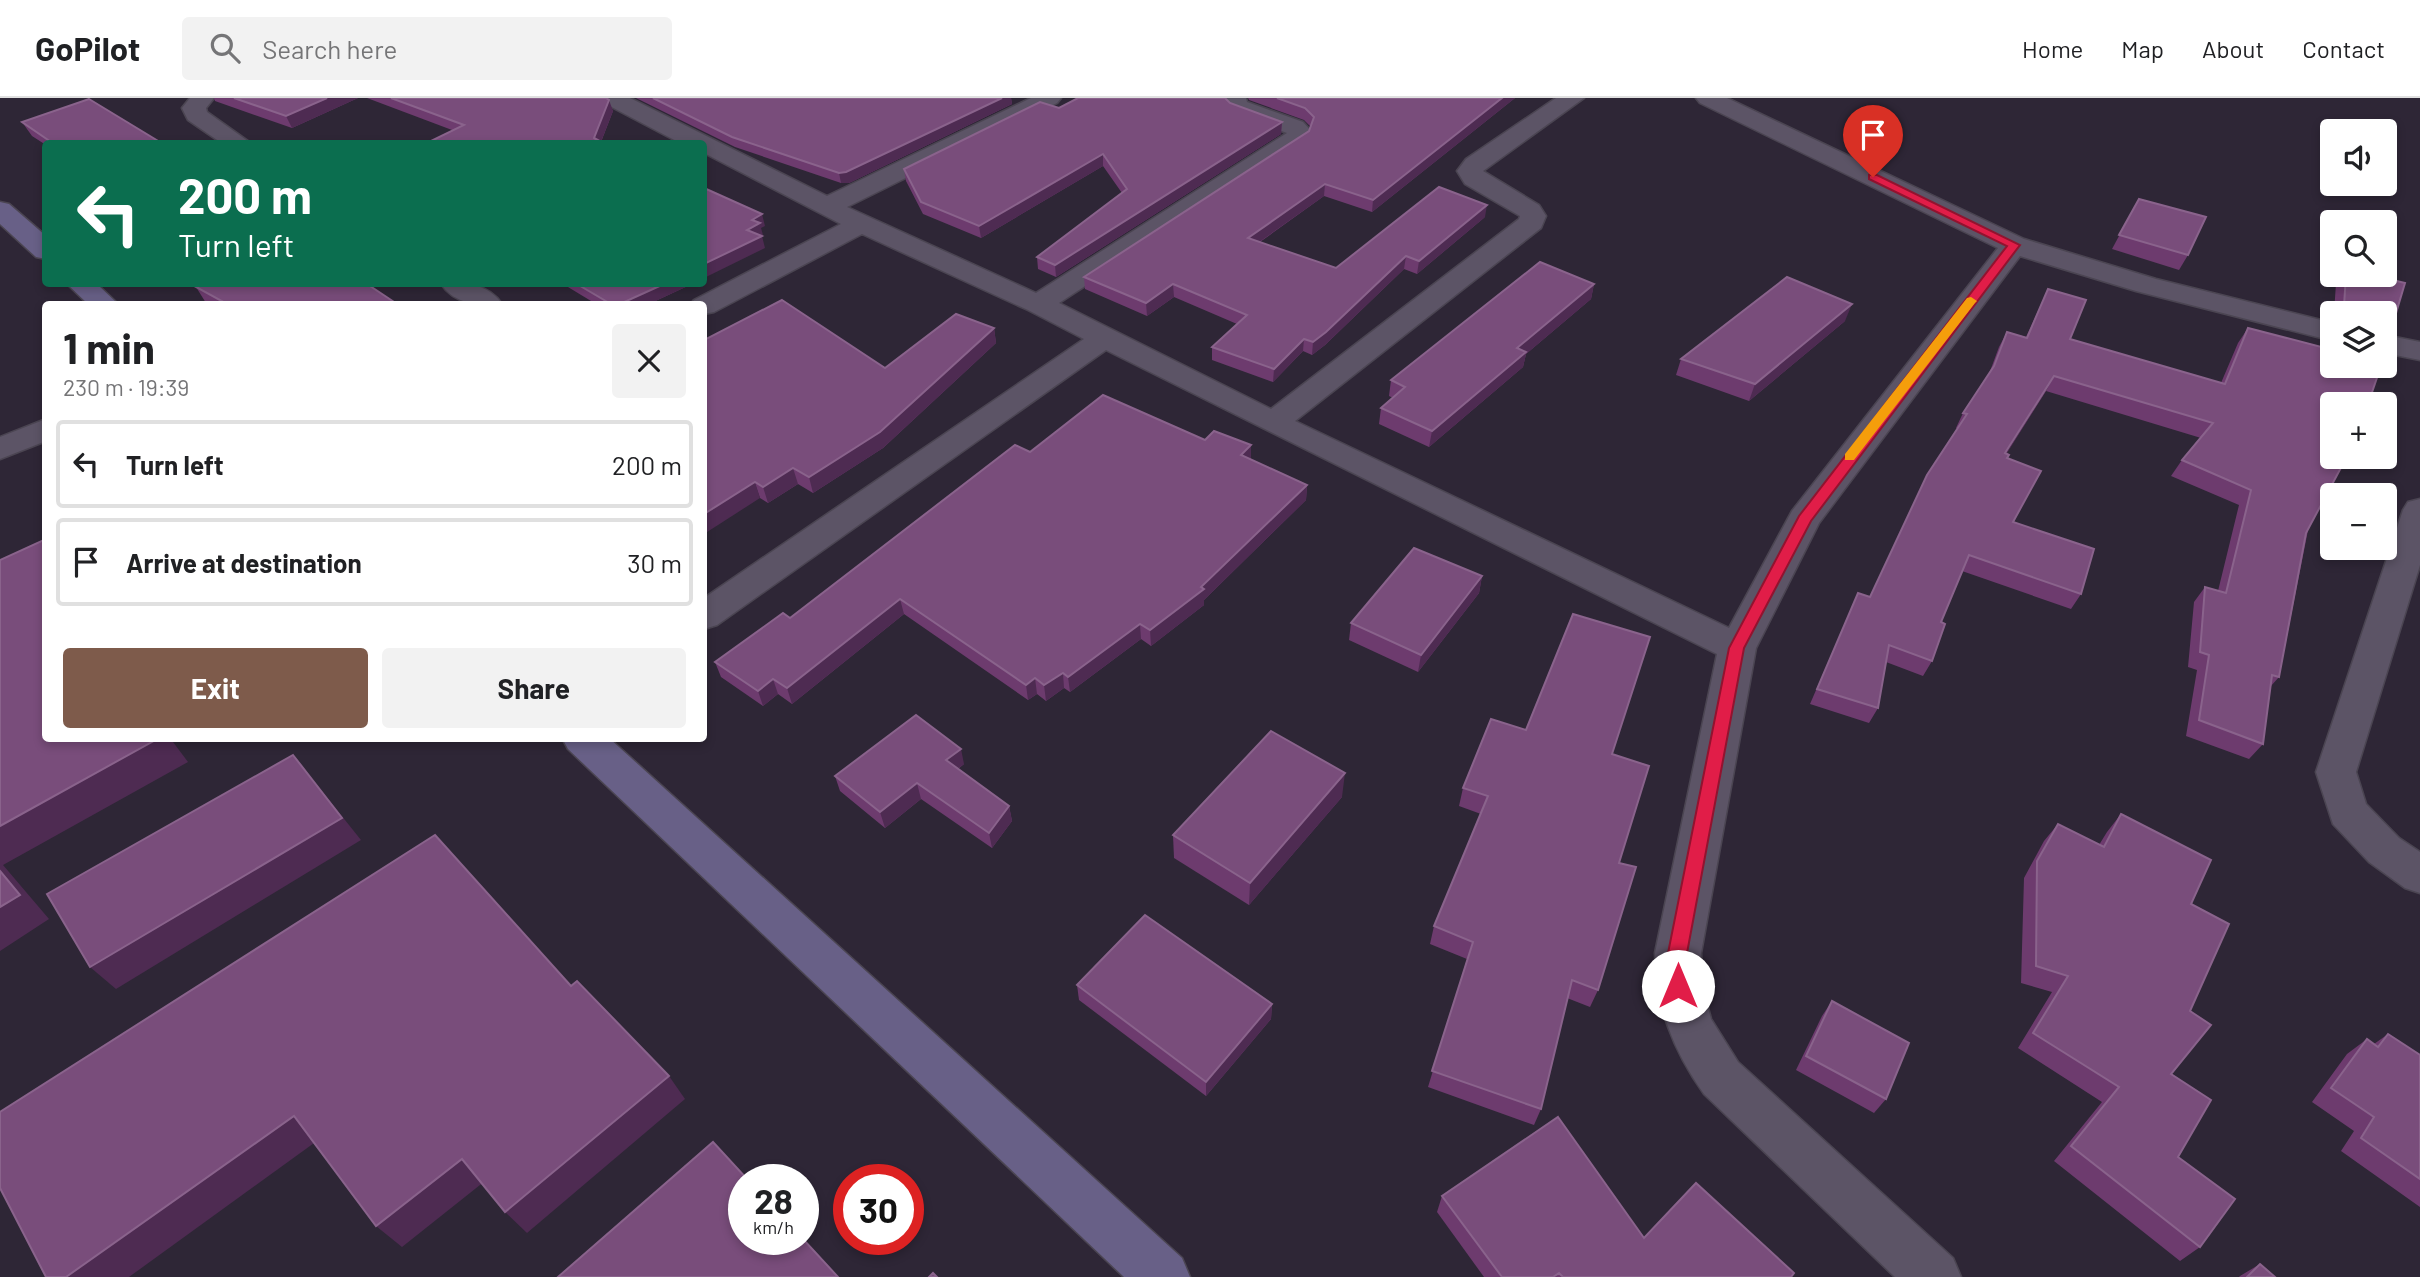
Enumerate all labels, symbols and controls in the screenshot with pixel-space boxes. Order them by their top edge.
search box [182,17,672,80]
text: GoPilot [35,28,140,68]
icon: search [206,29,244,67]
text: Search here [262,33,397,64]
text: Home [2022,34,2083,63]
text: Map [2121,34,2164,63]
text: About [2202,34,2264,63]
text: Contact [2302,34,2385,63]
pin [1843,105,1903,177]
icon: arrive [1854,116,1892,154]
map controls [2320,119,2397,560]
button: sound [2320,119,2397,196]
text: 200 m [178,165,312,224]
icon: left [63,168,154,259]
button: search [2320,210,2397,287]
text: Turn left [178,225,295,263]
button: layers [2320,301,2397,378]
text: 1 min [63,322,155,372]
button: close [612,324,686,398]
text: 230 m · 19:39 [63,373,189,401]
button: + [2320,392,2397,469]
icon: left [67,445,105,483]
text: Turn left [126,449,224,480]
text: 200 m [612,449,682,480]
button: − [2320,483,2397,560]
icon: arrive [67,543,105,581]
text: Arrive at destination [126,547,362,578]
text: 30 m [627,547,682,578]
button: Exit [63,648,368,728]
button: Share [382,648,686,728]
position arrow [1641,949,1715,1023]
speed limit sign: 30 [833,1164,924,1255]
text: 28 [754,1179,793,1221]
text: km/h [753,1216,794,1238]

